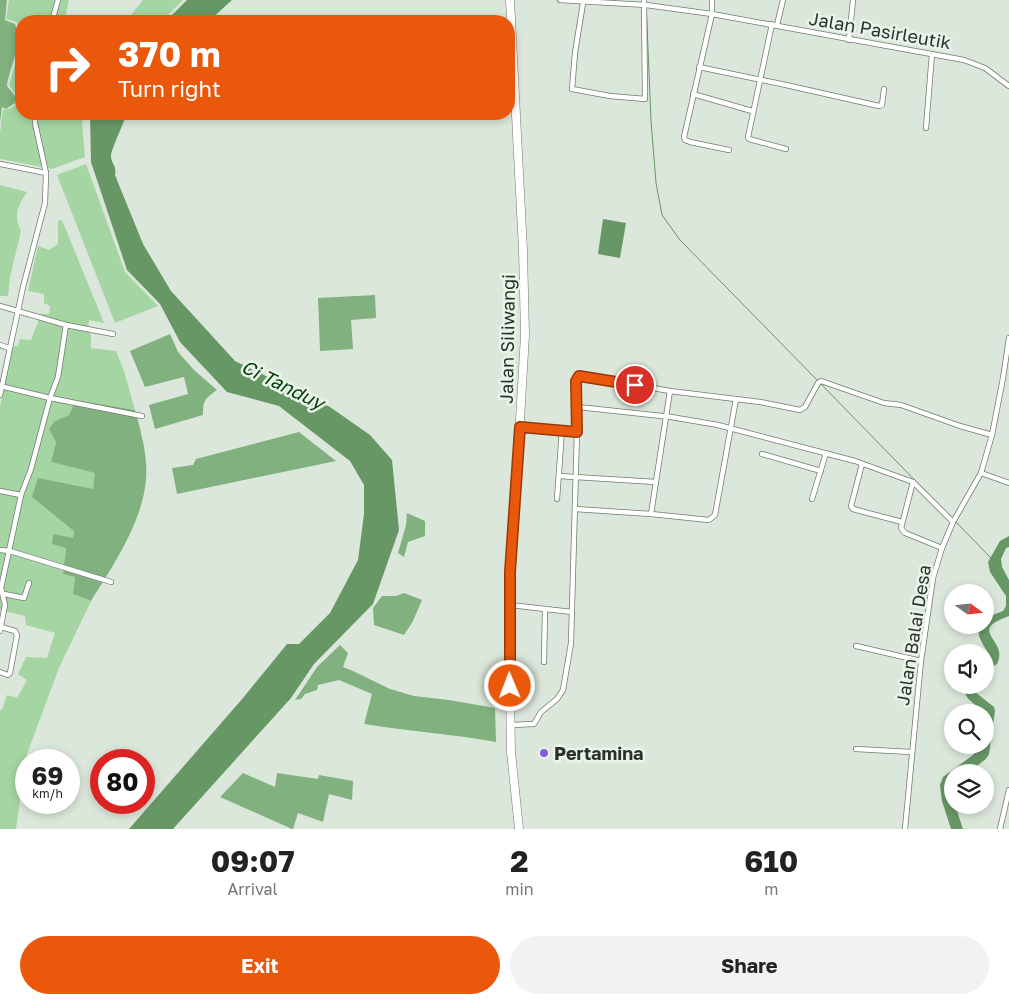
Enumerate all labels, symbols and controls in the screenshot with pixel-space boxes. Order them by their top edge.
street label: Jalan Pasirleutik [807,7,953,53]
text: 370 m [118,33,221,75]
icon: right [35,35,100,100]
text: Turn right [118,75,221,102]
street label: Jalan Siliwangi [495,274,519,404]
water label: Ci Tanduy [238,354,330,415]
pin [614,364,656,406]
icon: arrive [621,371,649,399]
street label: Jalan Balai Desa [891,563,935,707]
north arrow [944,584,994,634]
map controls [944,584,994,814]
button: sound [944,644,994,694]
position arrow [483,659,535,711]
button: search [944,704,994,754]
place label: Pertamina [554,742,644,764]
marker: Pertamina [538,747,550,759]
speed limit sign: 80 [90,749,155,814]
text: 69 [32,760,63,791]
button: layers [944,764,994,814]
text: km/h [32,786,63,801]
text: 09:07 [211,843,295,879]
text: 2 [510,843,529,879]
text: 610 [744,843,798,879]
text: Arrival [228,879,278,899]
text: min [505,879,534,899]
text: m [764,879,778,899]
button: Exit [20,936,500,994]
button: Share [510,936,989,994]

